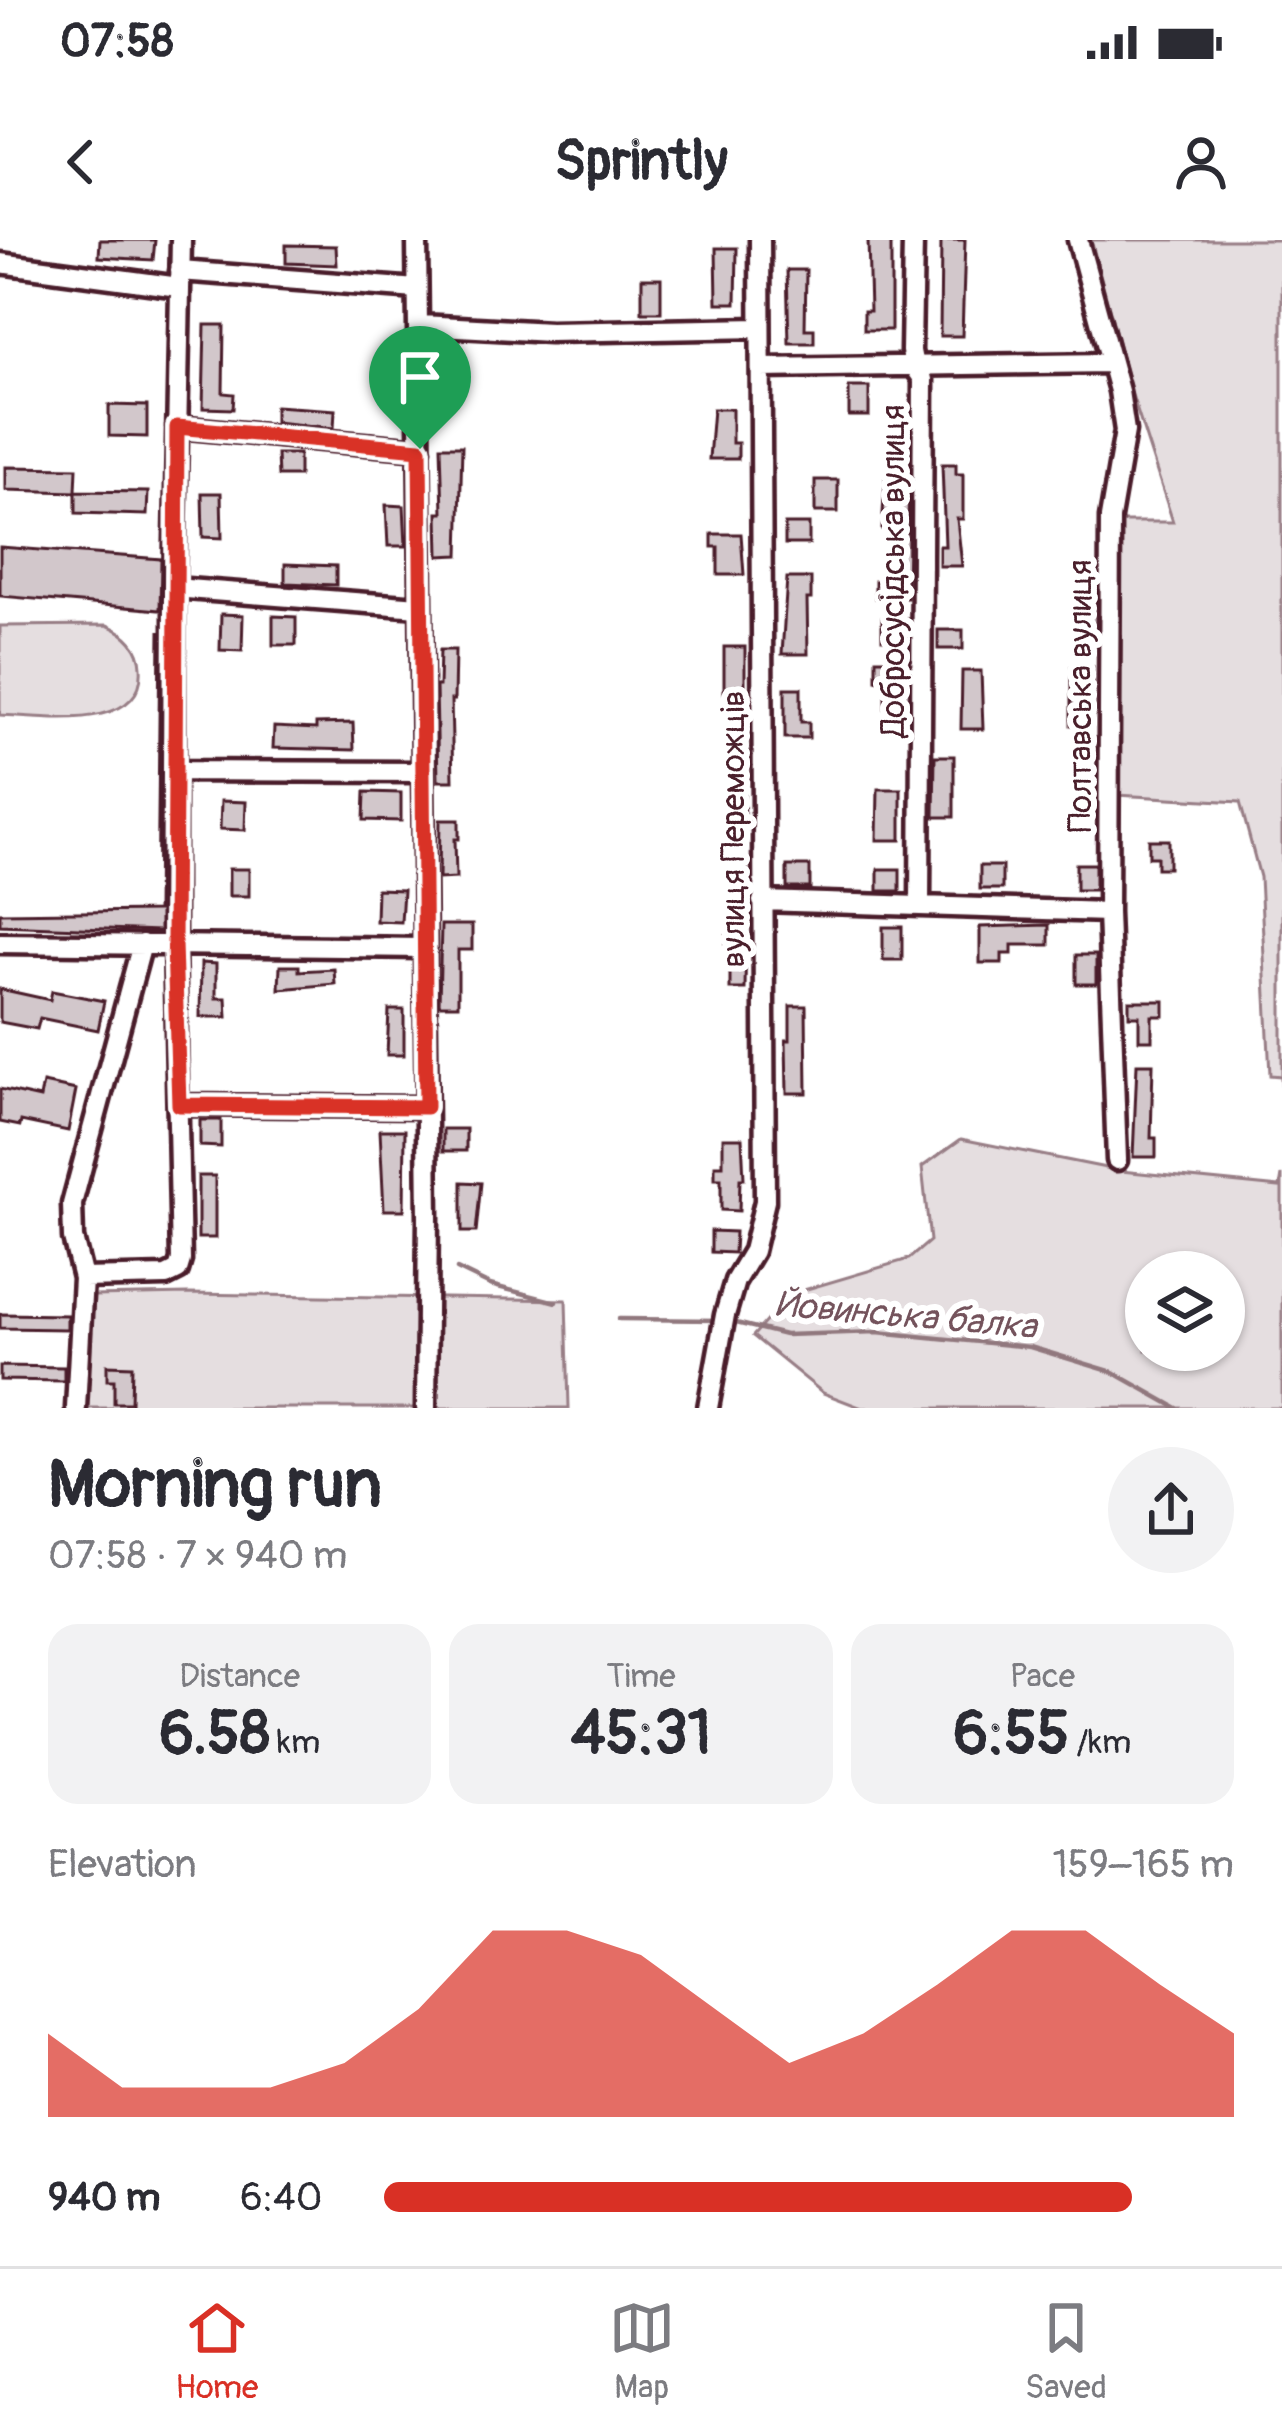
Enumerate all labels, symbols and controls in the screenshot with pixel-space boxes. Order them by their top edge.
text: 07:58 [60,14,174,70]
text: Sprintly [554,128,728,196]
icon: back [48,129,114,195]
icon: person [1168,129,1234,195]
pin [369,326,471,449]
icon: arrive [387,344,453,410]
street label: Добросусідська вулиця [873,404,914,739]
street label: Полтавська вулиця [1060,559,1101,833]
street label: вулиця Переможців [713,690,754,968]
map controls [1125,1251,1245,1371]
button: layers [1125,1251,1245,1371]
water label: Йовинська балка [773,1282,1041,1350]
text: Morning run [48,1444,382,1527]
button: share [1108,1447,1234,1573]
text: 07:58 · 7 × 940 m [48,1531,347,1580]
text: Distance [179,1656,300,1697]
text: Time [607,1656,675,1697]
text: Pace [1010,1656,1075,1697]
text: 6.58 [159,1697,270,1772]
text: 45:31 [571,1697,711,1772]
text: 6:55 [953,1697,1069,1772]
text: km [270,1722,320,1763]
text: /km [1069,1722,1131,1763]
text: Elevation [48,1840,197,1889]
text: 159–165 m [1052,1840,1234,1889]
text: 940 m [48,2173,160,2222]
text: 6:40 [240,2173,322,2222]
tab: Home [175,2295,258,2408]
tab: Map [609,2295,675,2408]
tab: Saved [1025,2295,1107,2408]

